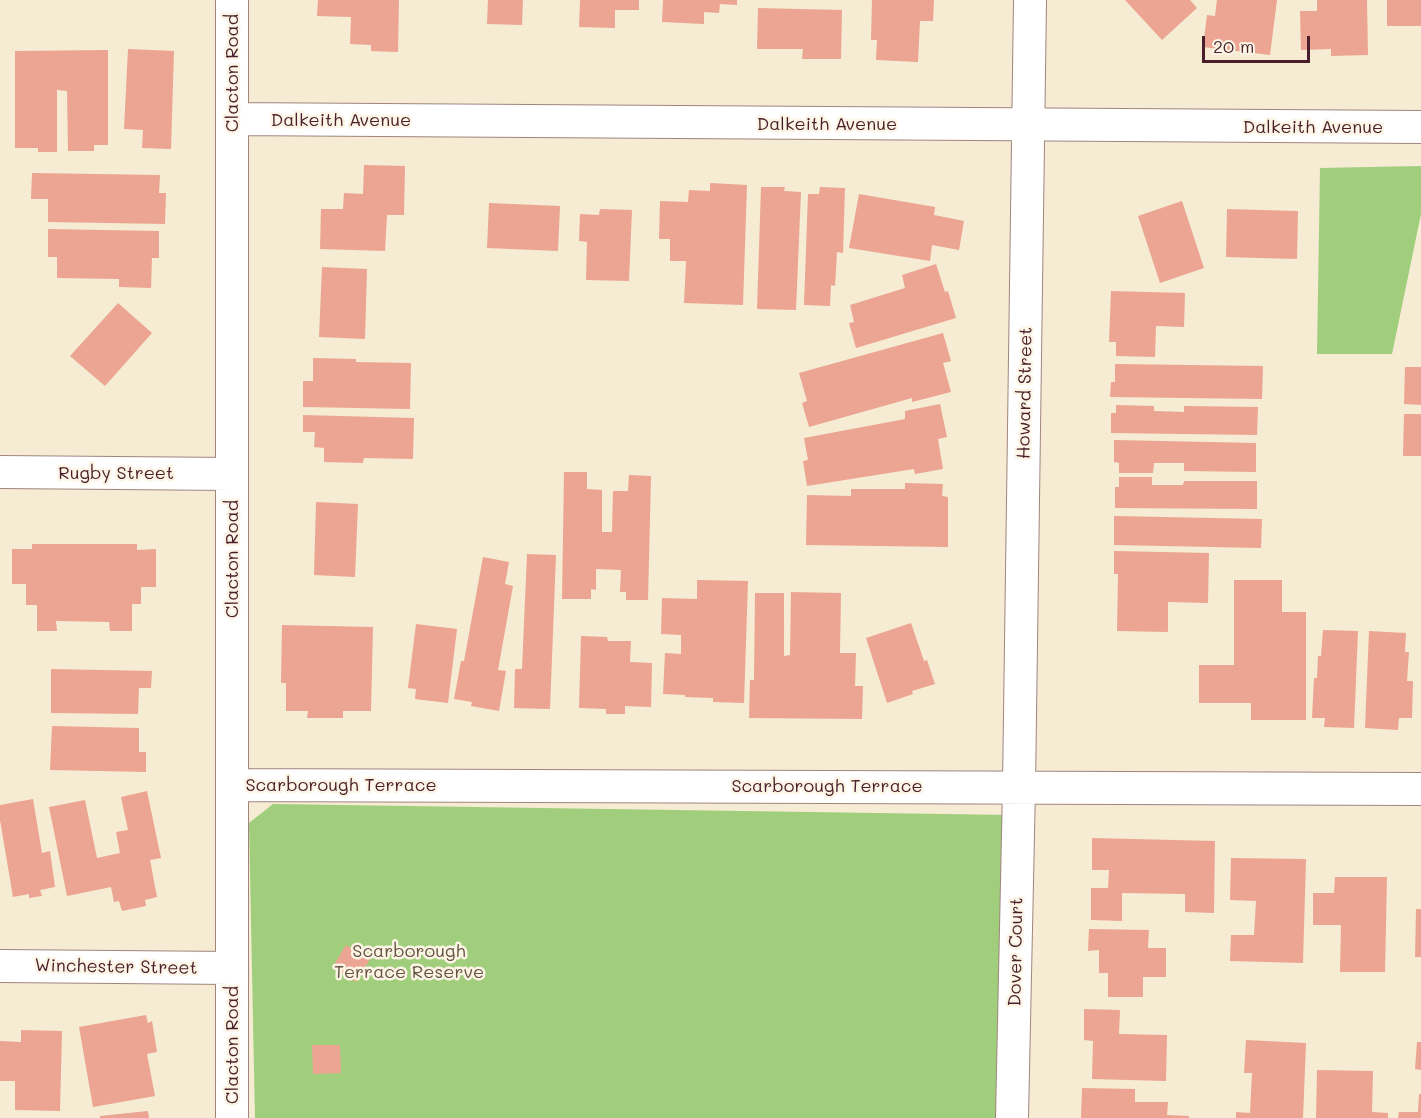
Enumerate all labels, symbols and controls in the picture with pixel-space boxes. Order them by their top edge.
street label: Clacton Road [221,14,243,132]
scale bar [1205,24,1313,62]
text: 20 m [1213,34,1254,58]
street label: Dalkeith Avenue [271,109,411,131]
street label: Dalkeith Avenue [757,113,897,135]
street label: Dalkeith Avenue [1243,116,1383,138]
street label: Howard Street [1013,327,1037,459]
street label: Rugby Street [58,462,174,484]
street label: Clacton Road [221,500,243,618]
street label: Scarborough Terrace [245,774,437,796]
street label: Scarborough Terrace [731,775,923,797]
street label: Dover Court [1004,897,1028,1007]
park label: Scarborough Terrace Reserve [334,940,484,982]
street label: Winchester Street [34,955,198,979]
street label: Clacton Road [221,986,243,1104]

